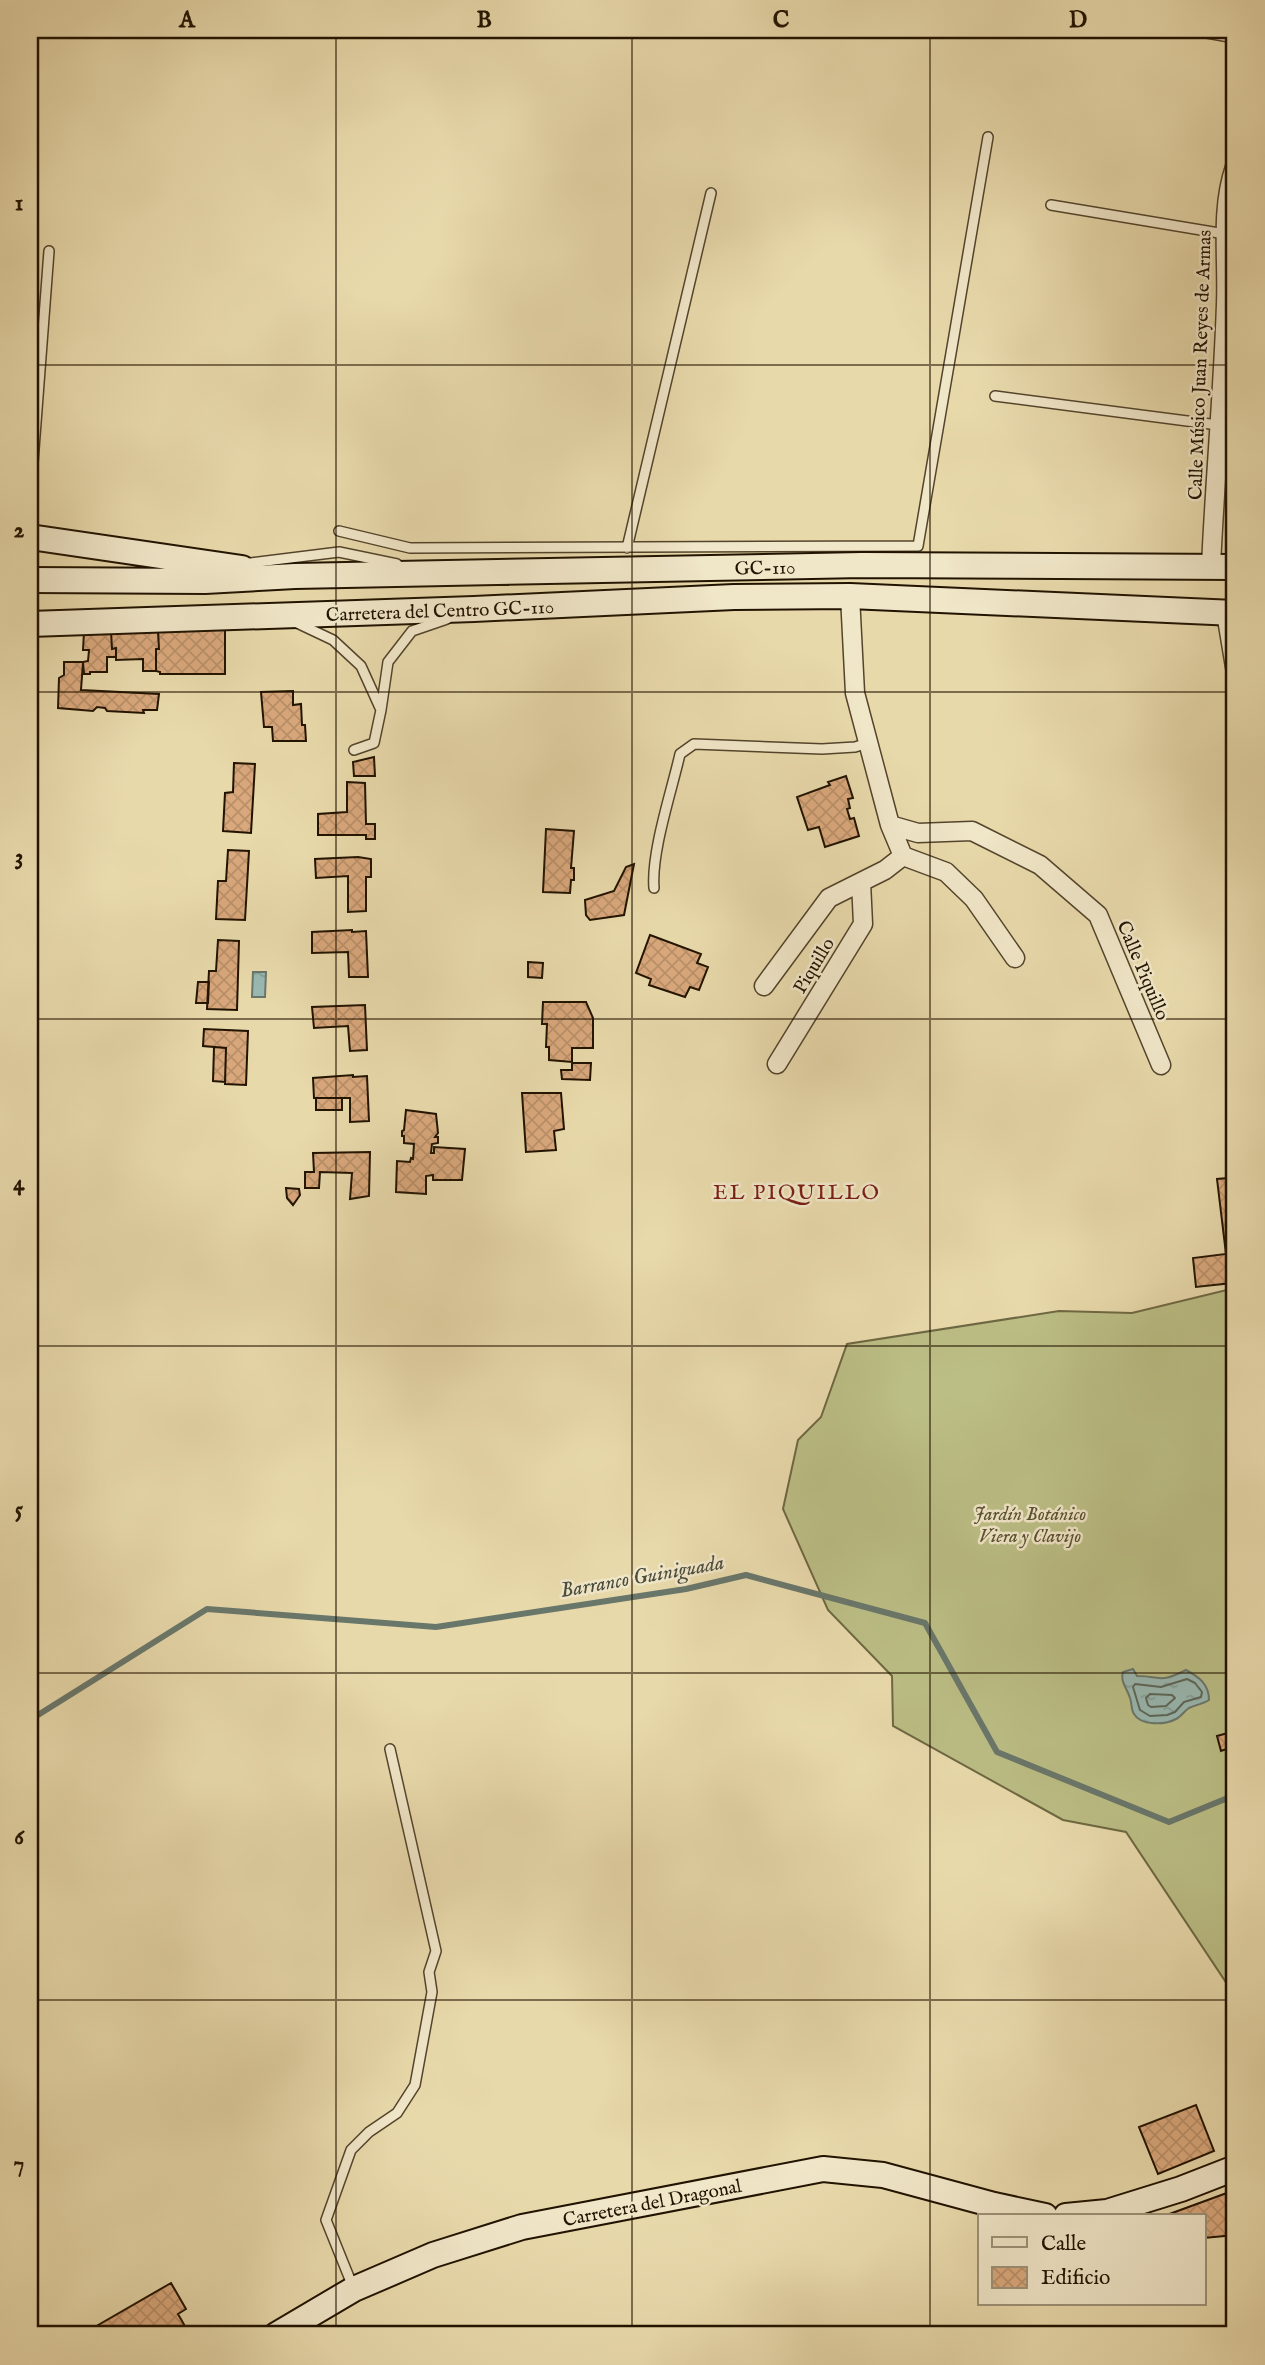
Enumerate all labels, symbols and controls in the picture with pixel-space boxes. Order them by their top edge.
text: A [178,6,196,35]
text: B [476,6,492,35]
text: C [773,6,790,35]
text: D [1069,6,1087,35]
text: 1 [15,189,23,218]
street label: Calle Músico Juan Reyes de Armas [1184,230,1218,501]
text: 2 [14,516,25,545]
street label: GC-110 [734,556,796,582]
street label: Carretera del Centro GC-110 [326,596,555,628]
text: 3 [15,843,23,872]
street label: Calle Piquillo [1110,917,1174,1024]
street label: Piquillo [789,934,841,998]
text: 4 [13,1169,25,1198]
district label: EL PIQUILLO [713,1180,881,1207]
text: 5 [15,1496,24,1525]
park label: Jardín Botánico Viera y Clavijo [974,1503,1086,1549]
water label: Barranco Guiniguada [558,1550,726,1605]
text: 6 [14,1823,25,1852]
text: 7 [14,2150,24,2179]
street label: Carretera del Dragonal [561,2175,745,2233]
legend [978,2214,1206,2306]
text: Calle [1041,2231,1086,2258]
text: Edificio [1041,2265,1110,2292]

